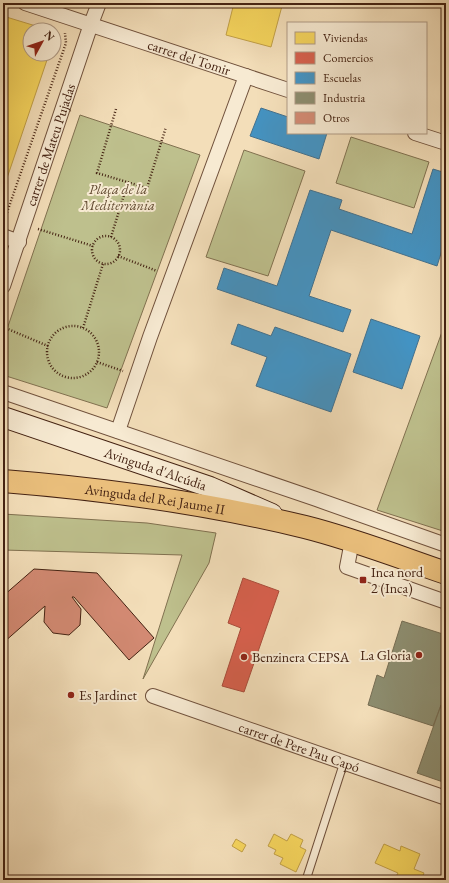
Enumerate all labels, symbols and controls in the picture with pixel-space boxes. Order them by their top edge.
north arrow [22,22,62,62]
legend [287,22,427,134]
text: N [41,28,58,44]
text: Viviendas [323,30,368,46]
street label: carrer del Tomir [146,35,233,79]
text: Comercios [323,50,373,66]
text: Escuelas [323,70,361,86]
street label: carrer de Mateu Pujadas [22,81,79,208]
text: Industria [323,90,365,106]
text: Otros [323,110,350,126]
park label: Plaça de la Mediterrània [80,180,155,214]
street label: Avinguda d'Alcúdia [101,443,209,494]
street label: Avinguda del Rei Jaume II [83,480,227,519]
place label: Inca nord 2 (Inca) [371,563,424,597]
marker: Inca nord 2 (Inca) [358,575,368,585]
place label: La Gloria [360,646,411,664]
place label: Benzinera CEPSA [252,648,350,666]
marker: La Gloria [414,650,424,660]
marker: Benzinera CEPSA [239,652,249,662]
place label: Es Jardinet [79,686,138,704]
marker: Es Jardinet [66,690,76,700]
street label: carrer de Pere Pau Capó [237,718,362,776]

